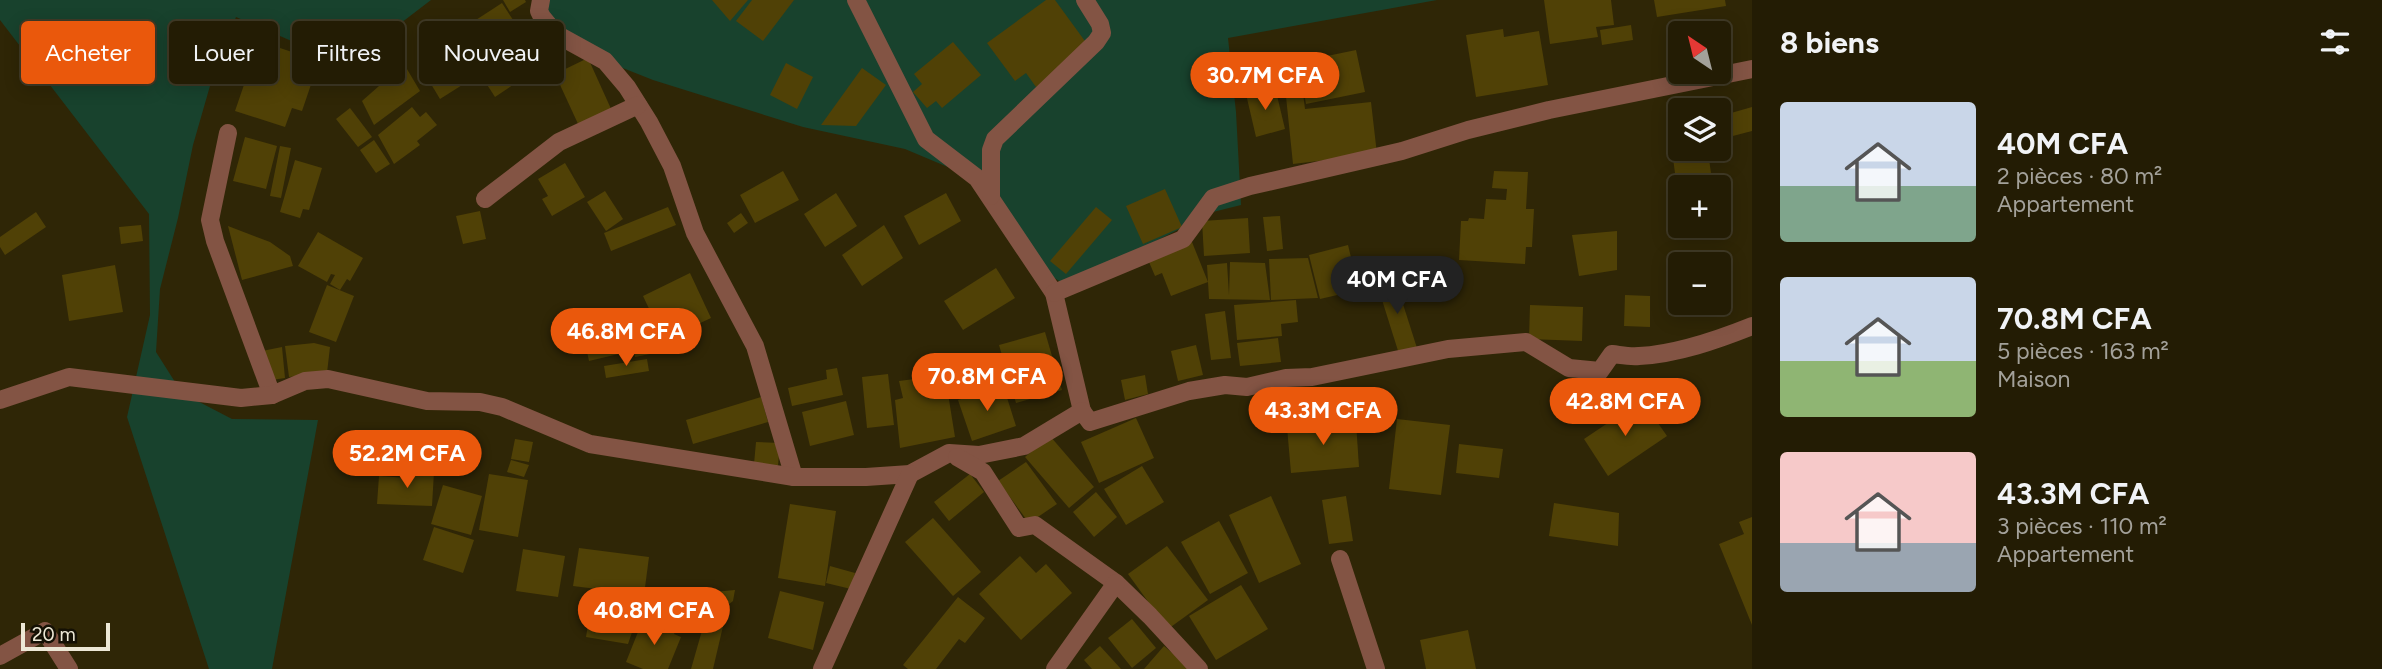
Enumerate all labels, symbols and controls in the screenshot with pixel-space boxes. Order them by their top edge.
chip: Acheter [21,21,155,84]
chip: Louer [169,21,278,84]
chip: Filtres [292,21,405,84]
chip: Nouveau [419,21,564,84]
north arrow [1668,21,1731,84]
map controls [1668,21,1731,315]
icon: filters [2316,23,2354,61]
text: 8 biens [1780,24,1879,61]
pin: 30.7M CFA [1185,52,1345,112]
text: 30.7M CFA [1206,61,1324,89]
button: layers [1668,98,1731,161]
text: 40M CFA [1997,125,2128,162]
icon: home [1836,130,1920,214]
text: 2 pièces · 80 m² [1997,162,2162,190]
button: + [1668,175,1731,238]
text: Appartement [1997,190,2134,218]
button: − [1668,252,1731,315]
pin: 40M CFA [1332,256,1462,316]
text: 40M CFA [1347,265,1447,293]
text: 70.8M CFA [1997,300,2152,337]
icon: home [1836,305,1920,389]
pin: 46.8M CFA [546,308,706,368]
text: 46.8M CFA [567,317,685,345]
text: 5 pièces · 163 m² [1997,337,2169,365]
pin: 70.8M CFA [907,354,1067,413]
text: 70.8M CFA [928,362,1046,390]
text: Maison [1997,365,2070,393]
pin: 42.8M CFA [1545,378,1705,438]
text: 42.8M CFA [1566,387,1684,415]
pin: 43.3M CFA [1243,388,1403,447]
text: 43.3M CFA [1265,396,1381,424]
pin: 52.2M CFA [327,430,487,490]
text: 52.2M CFA [349,439,465,467]
text: 43.3M CFA [1997,475,2149,512]
icon: home [1836,480,1920,564]
text: 3 pièces · 110 m² [1997,512,2167,540]
text: Appartement [1997,540,2134,568]
pin: 40.8M CFA [574,588,734,647]
text: 40.8M CFA [594,596,714,624]
scale bar [21,620,110,652]
text: 20 m [32,623,76,646]

